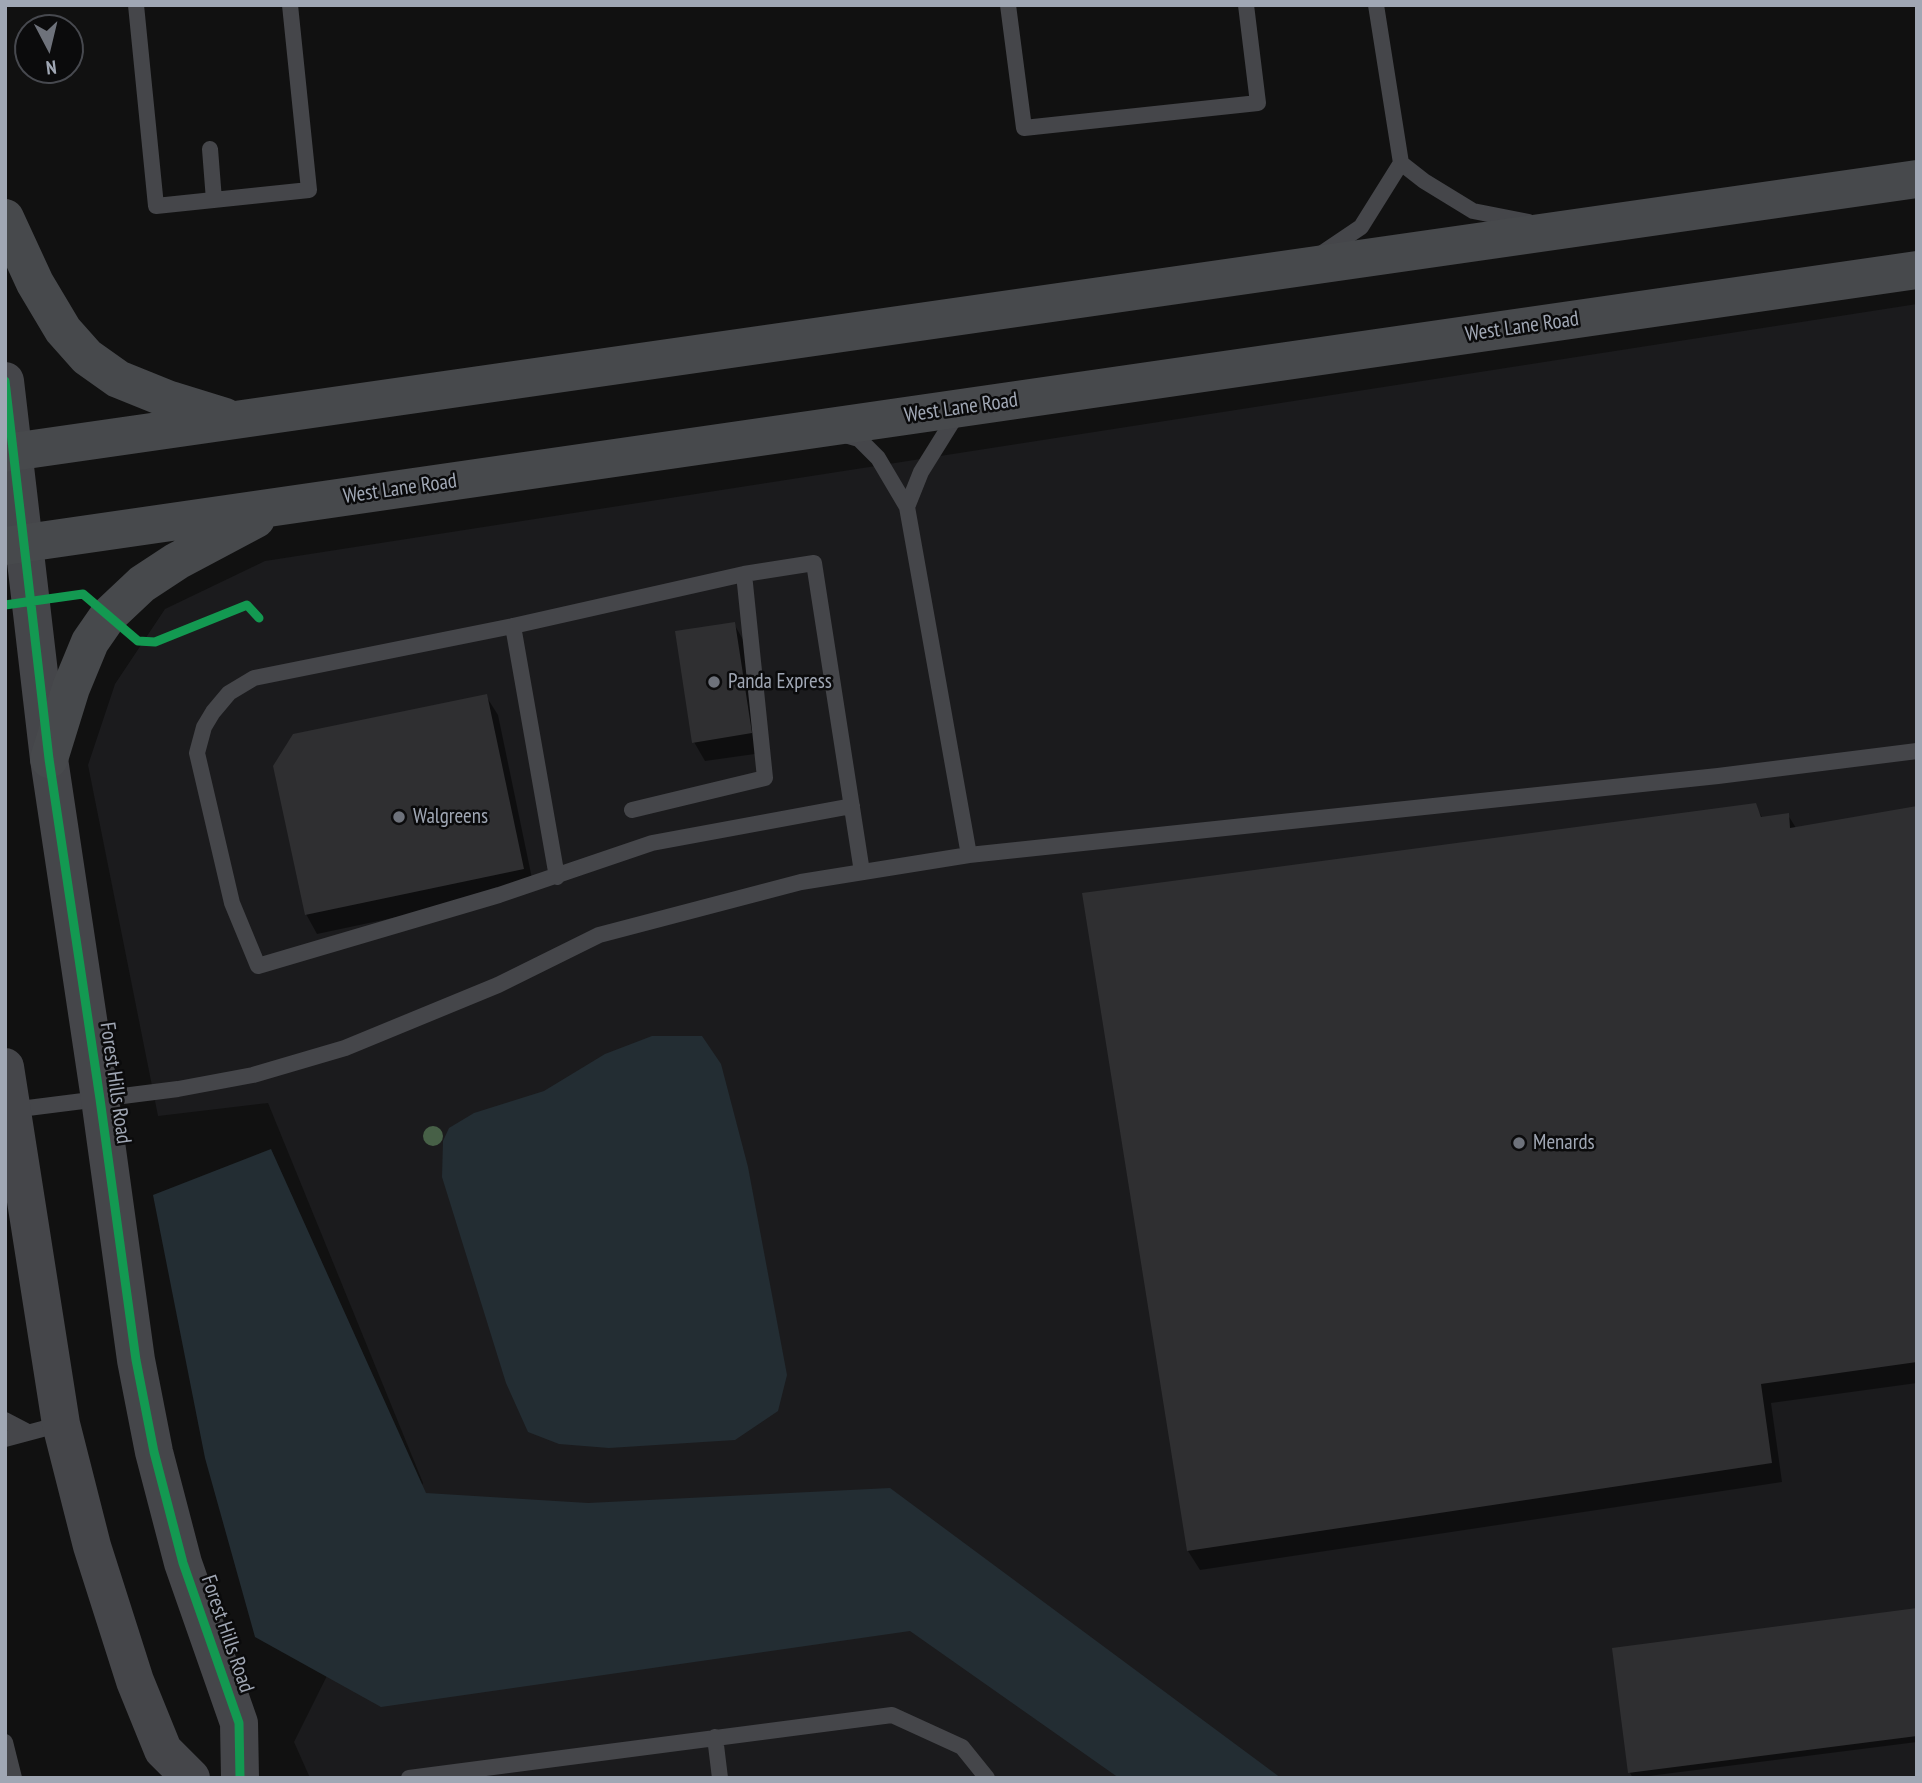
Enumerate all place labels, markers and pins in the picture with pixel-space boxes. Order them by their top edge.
place label: Panda Express [728,669,832,695]
marker: Panda Express [706,674,722,690]
place label: Walgreens [413,804,488,830]
marker: Walgreens [391,809,407,825]
place label: Menards [1533,1130,1595,1156]
marker: Menards [1511,1135,1527,1151]

